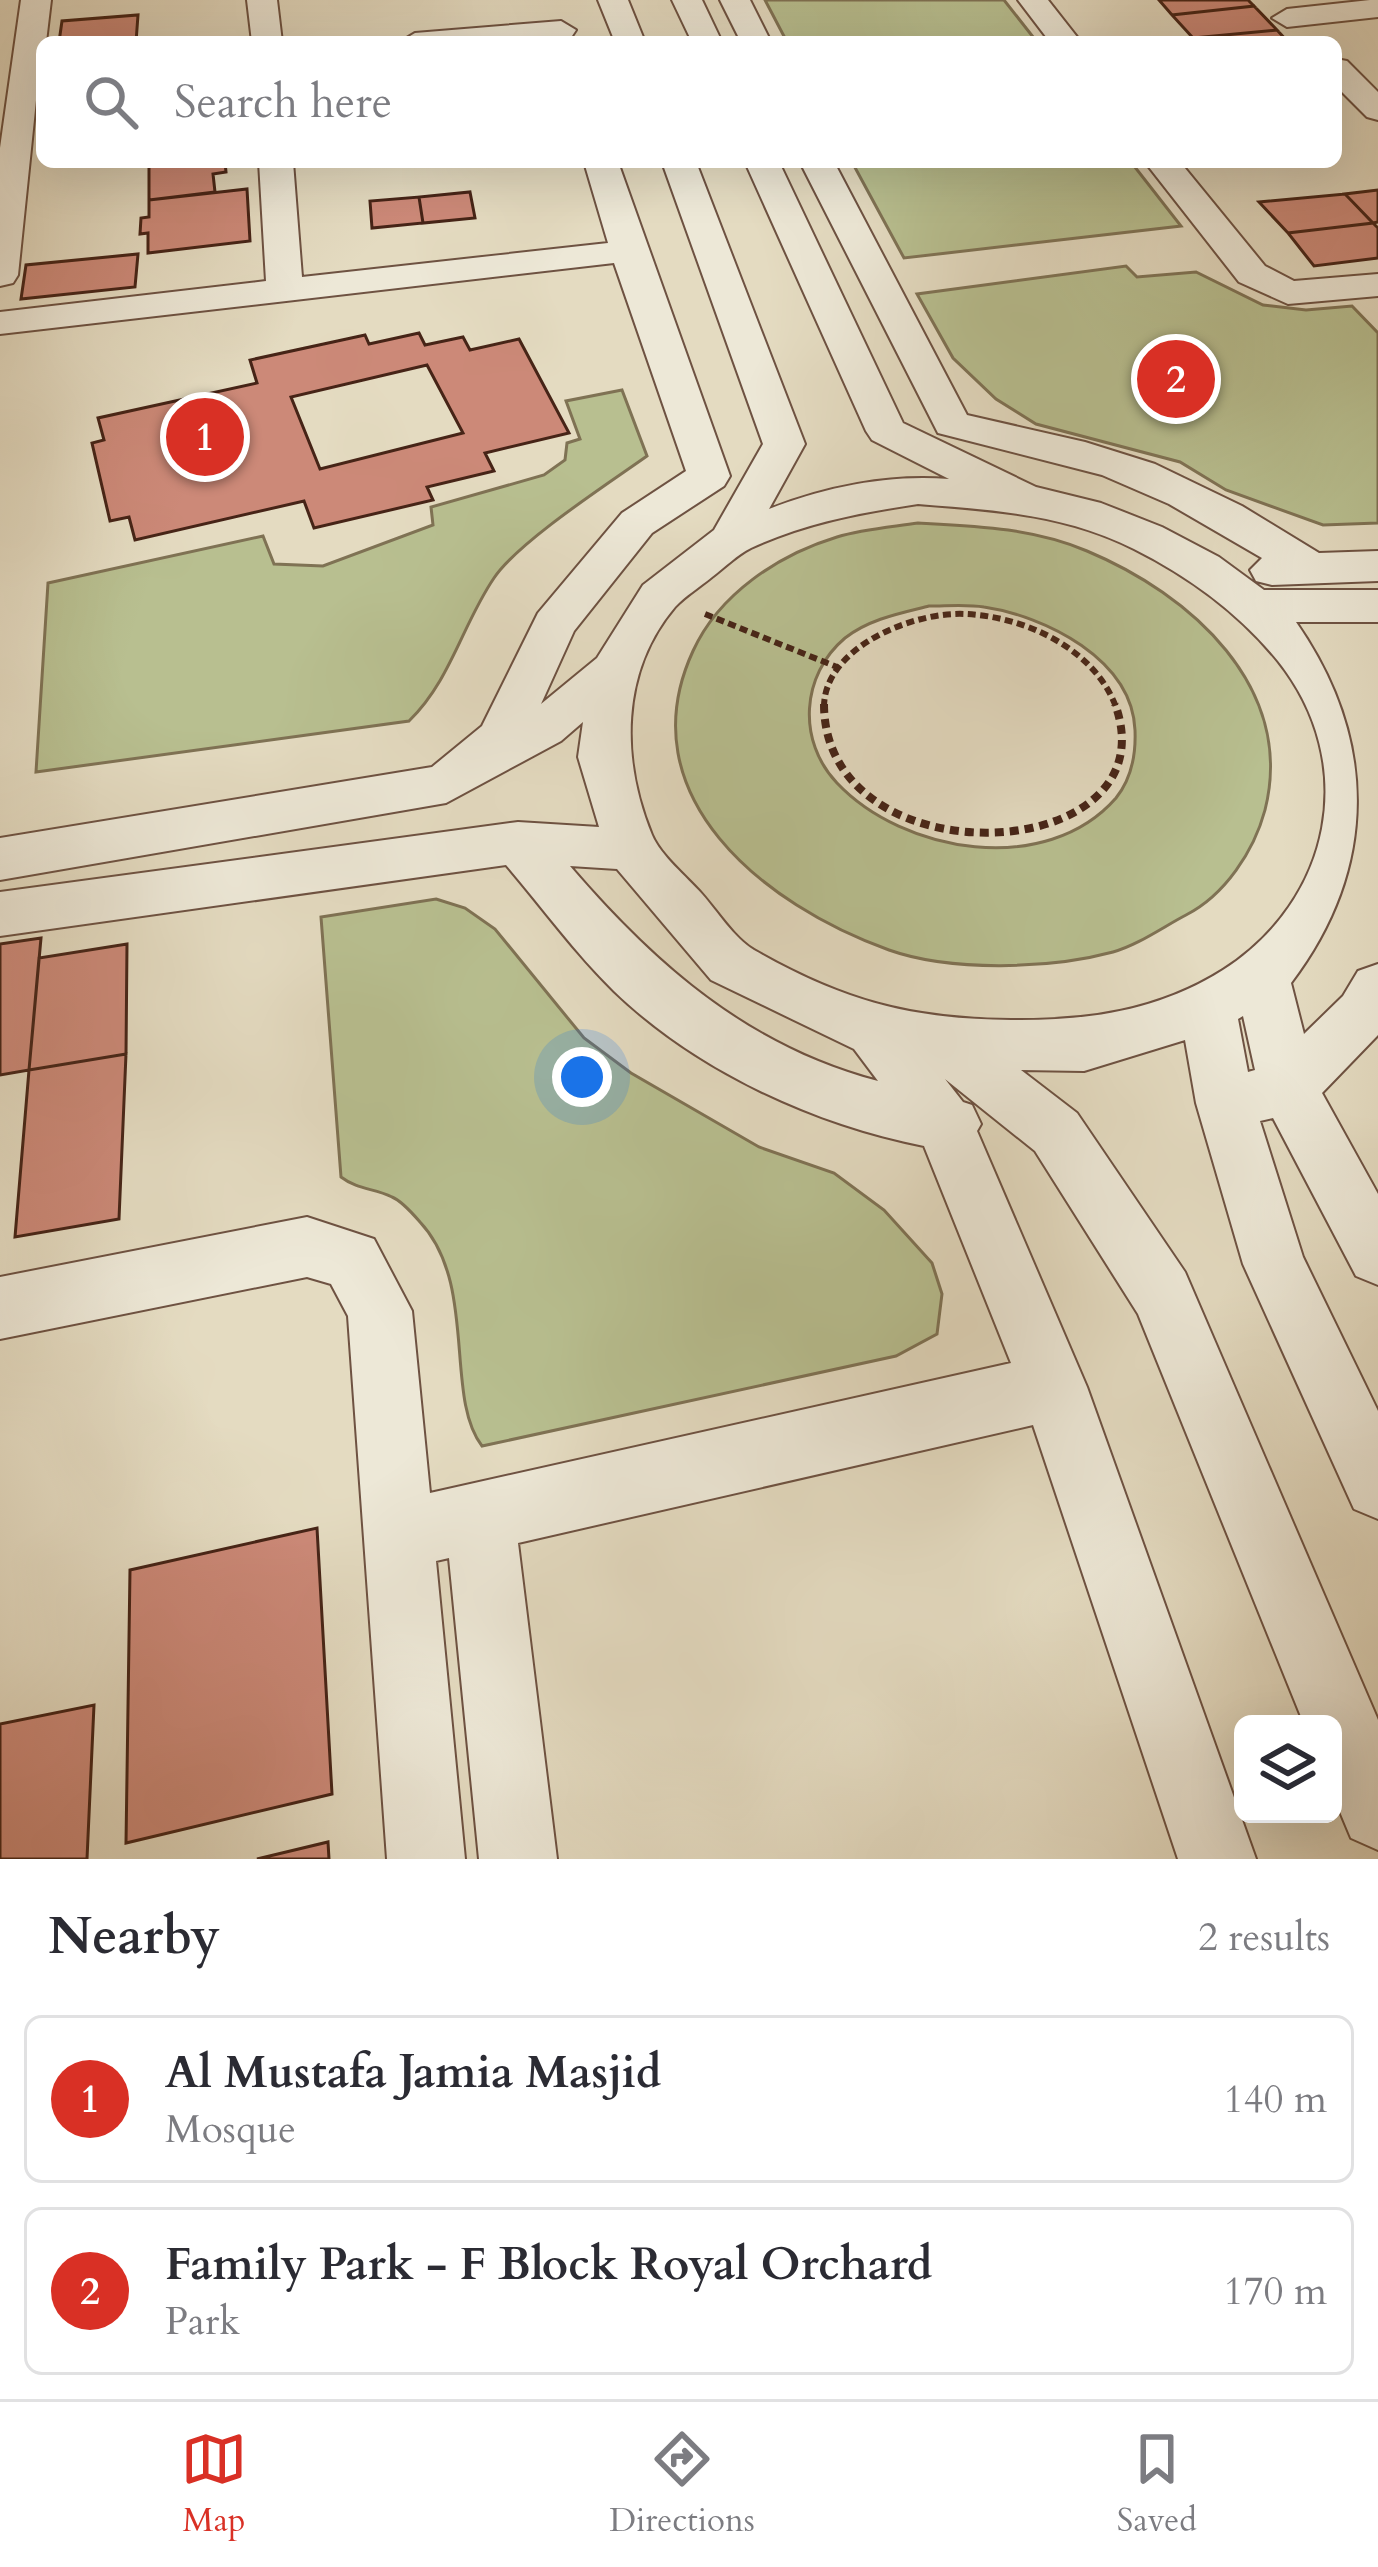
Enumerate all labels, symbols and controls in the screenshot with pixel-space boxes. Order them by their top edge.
search box [36,36,1342,168]
icon: search [78,69,144,135]
text: Search here [174,72,392,133]
pin: 2 [1137,334,1215,424]
pin: 1 [166,392,244,482]
your location [552,1047,612,1107]
map controls [1234,1715,1342,1823]
button: layers [1234,1715,1342,1823]
text: Nearby [48,1902,220,1972]
text: 2 results [1198,1911,1330,1964]
text: Al Mustafa Jamia Masjid [165,2042,661,2103]
text: 1 [80,2073,100,2126]
text: 140 m [1224,2073,1327,2126]
text: Mosque [165,2103,296,2156]
text: Family Park - F Block Royal Orchard [165,2234,932,2295]
text: 2 [80,2265,100,2318]
text: 170 m [1224,2265,1327,2318]
text: Park [165,2295,240,2348]
tab: Map [181,2426,247,2543]
tab: Directions [609,2426,755,2543]
tab: Saved [1117,2426,1197,2543]

